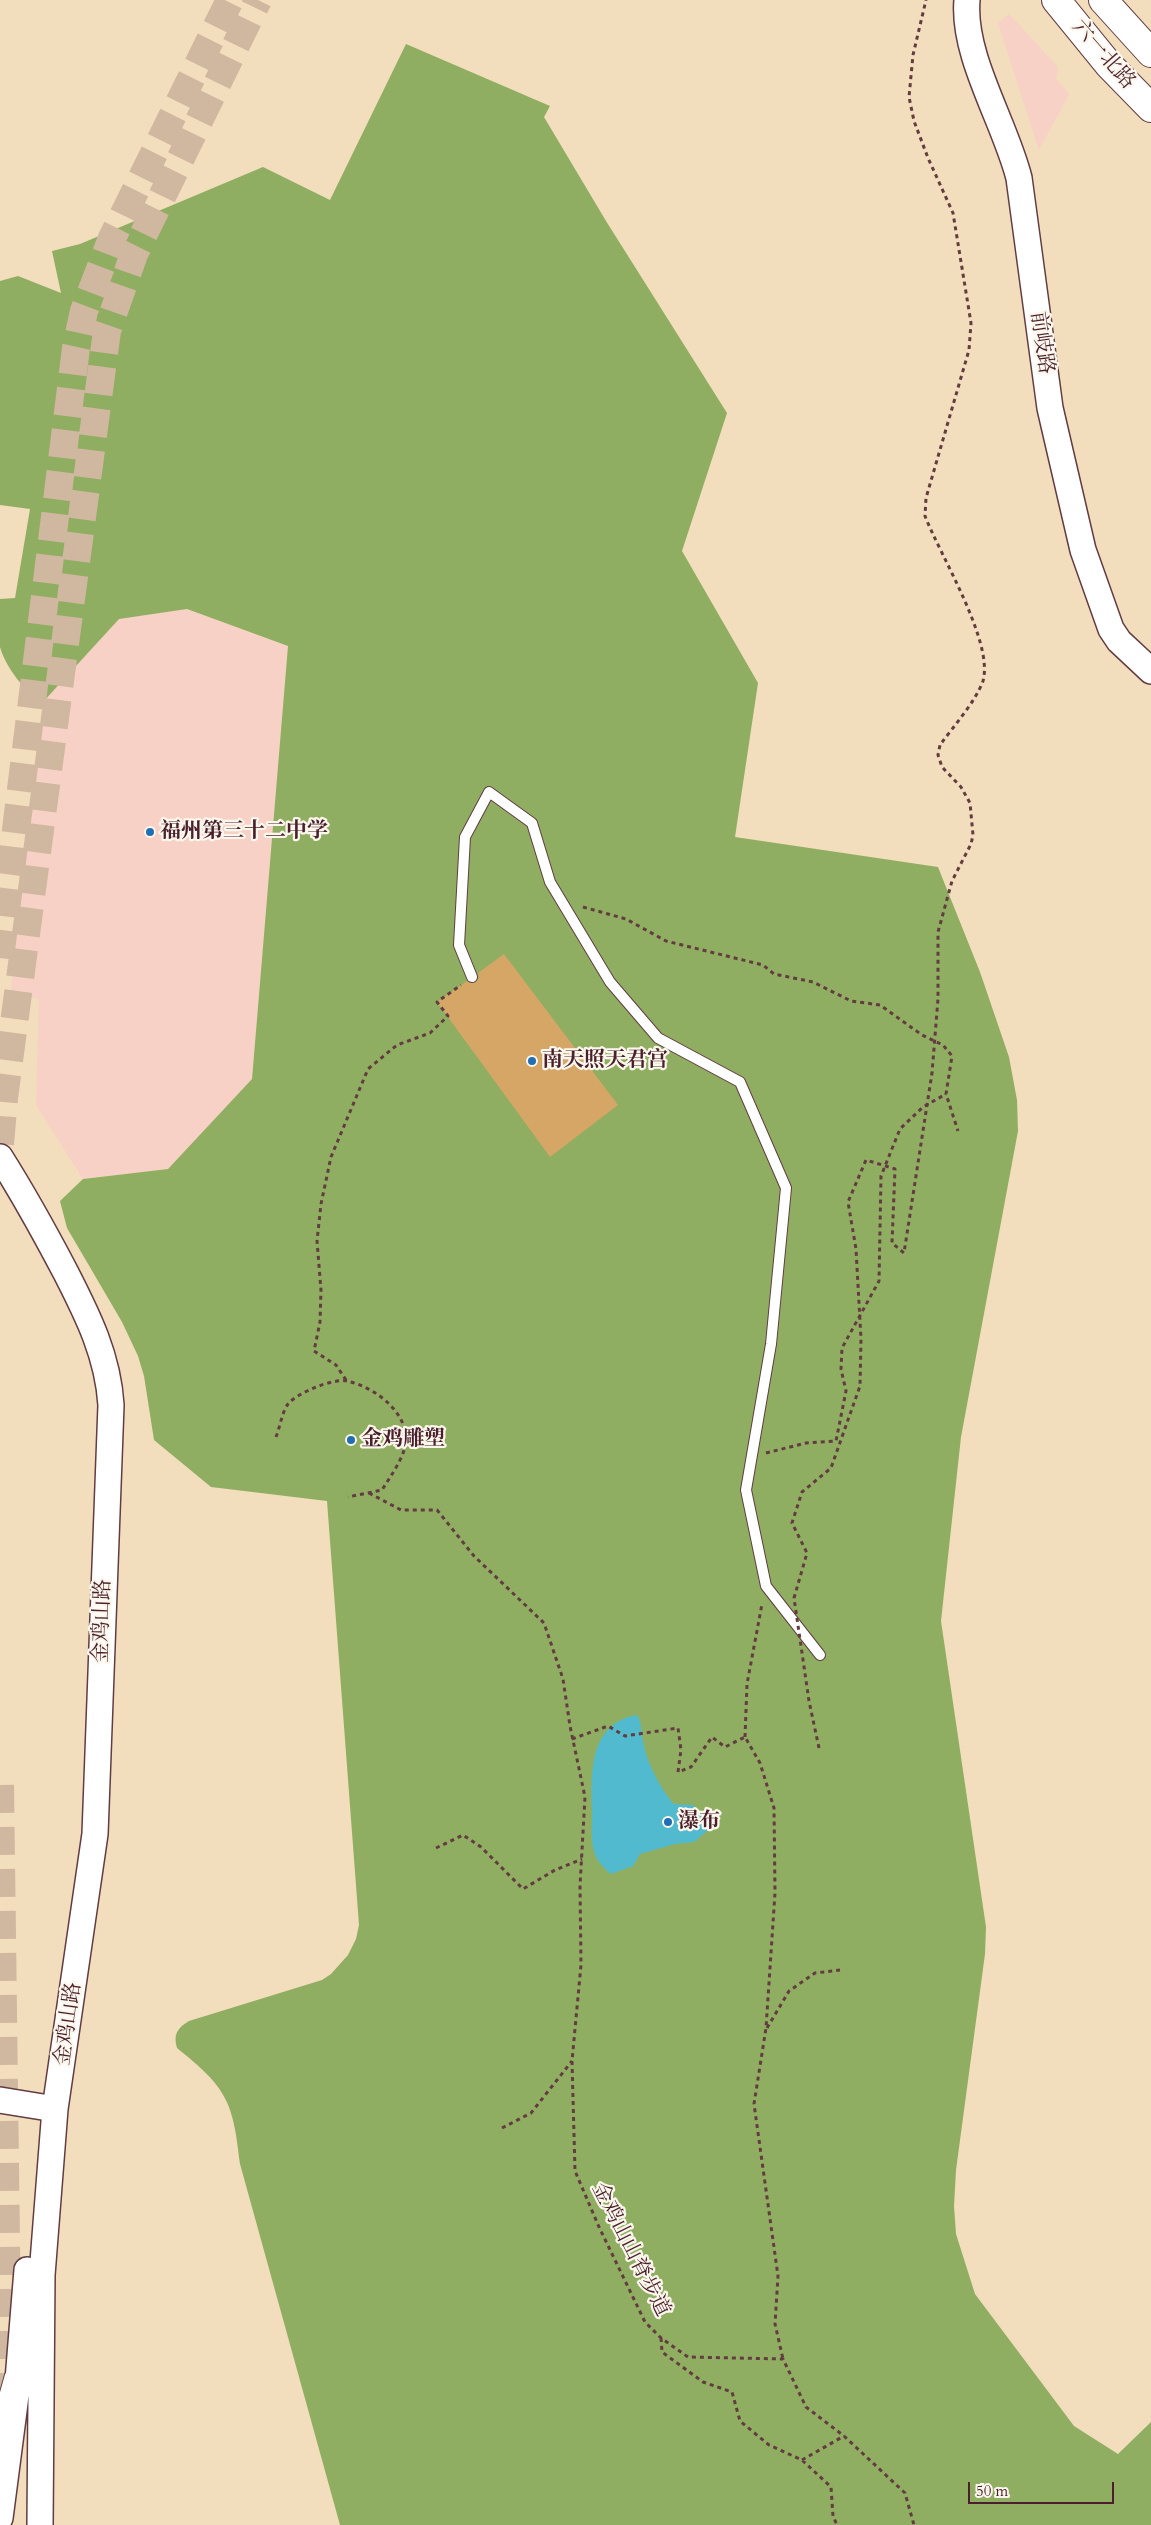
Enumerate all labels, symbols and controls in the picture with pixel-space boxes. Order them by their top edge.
street label: 六一北路 [1066,15,1140,95]
street label: 前岐路 [1024,310,1058,376]
place label: 福州第三十二中学 [160,819,328,845]
marker: 福州第三十二中学 [144,826,156,838]
place label: 南天照天君宫 [542,1048,668,1074]
marker: 南天照天君宫 [526,1055,538,1067]
place label: 金鸡雕塑 [361,1427,445,1453]
marker: 金鸡雕塑 [345,1434,357,1446]
street label: 金鸡山路 [89,1579,117,1663]
place label: 瀑布 [678,1809,720,1835]
marker: 瀑布 [662,1816,674,1828]
street label: 金鸡山路 [51,1981,87,2067]
street label: 金鸡山山脊步道 [585,2179,675,2321]
scale bar [971,2472,1117,2504]
text: 50 m [976,2481,1008,2501]

